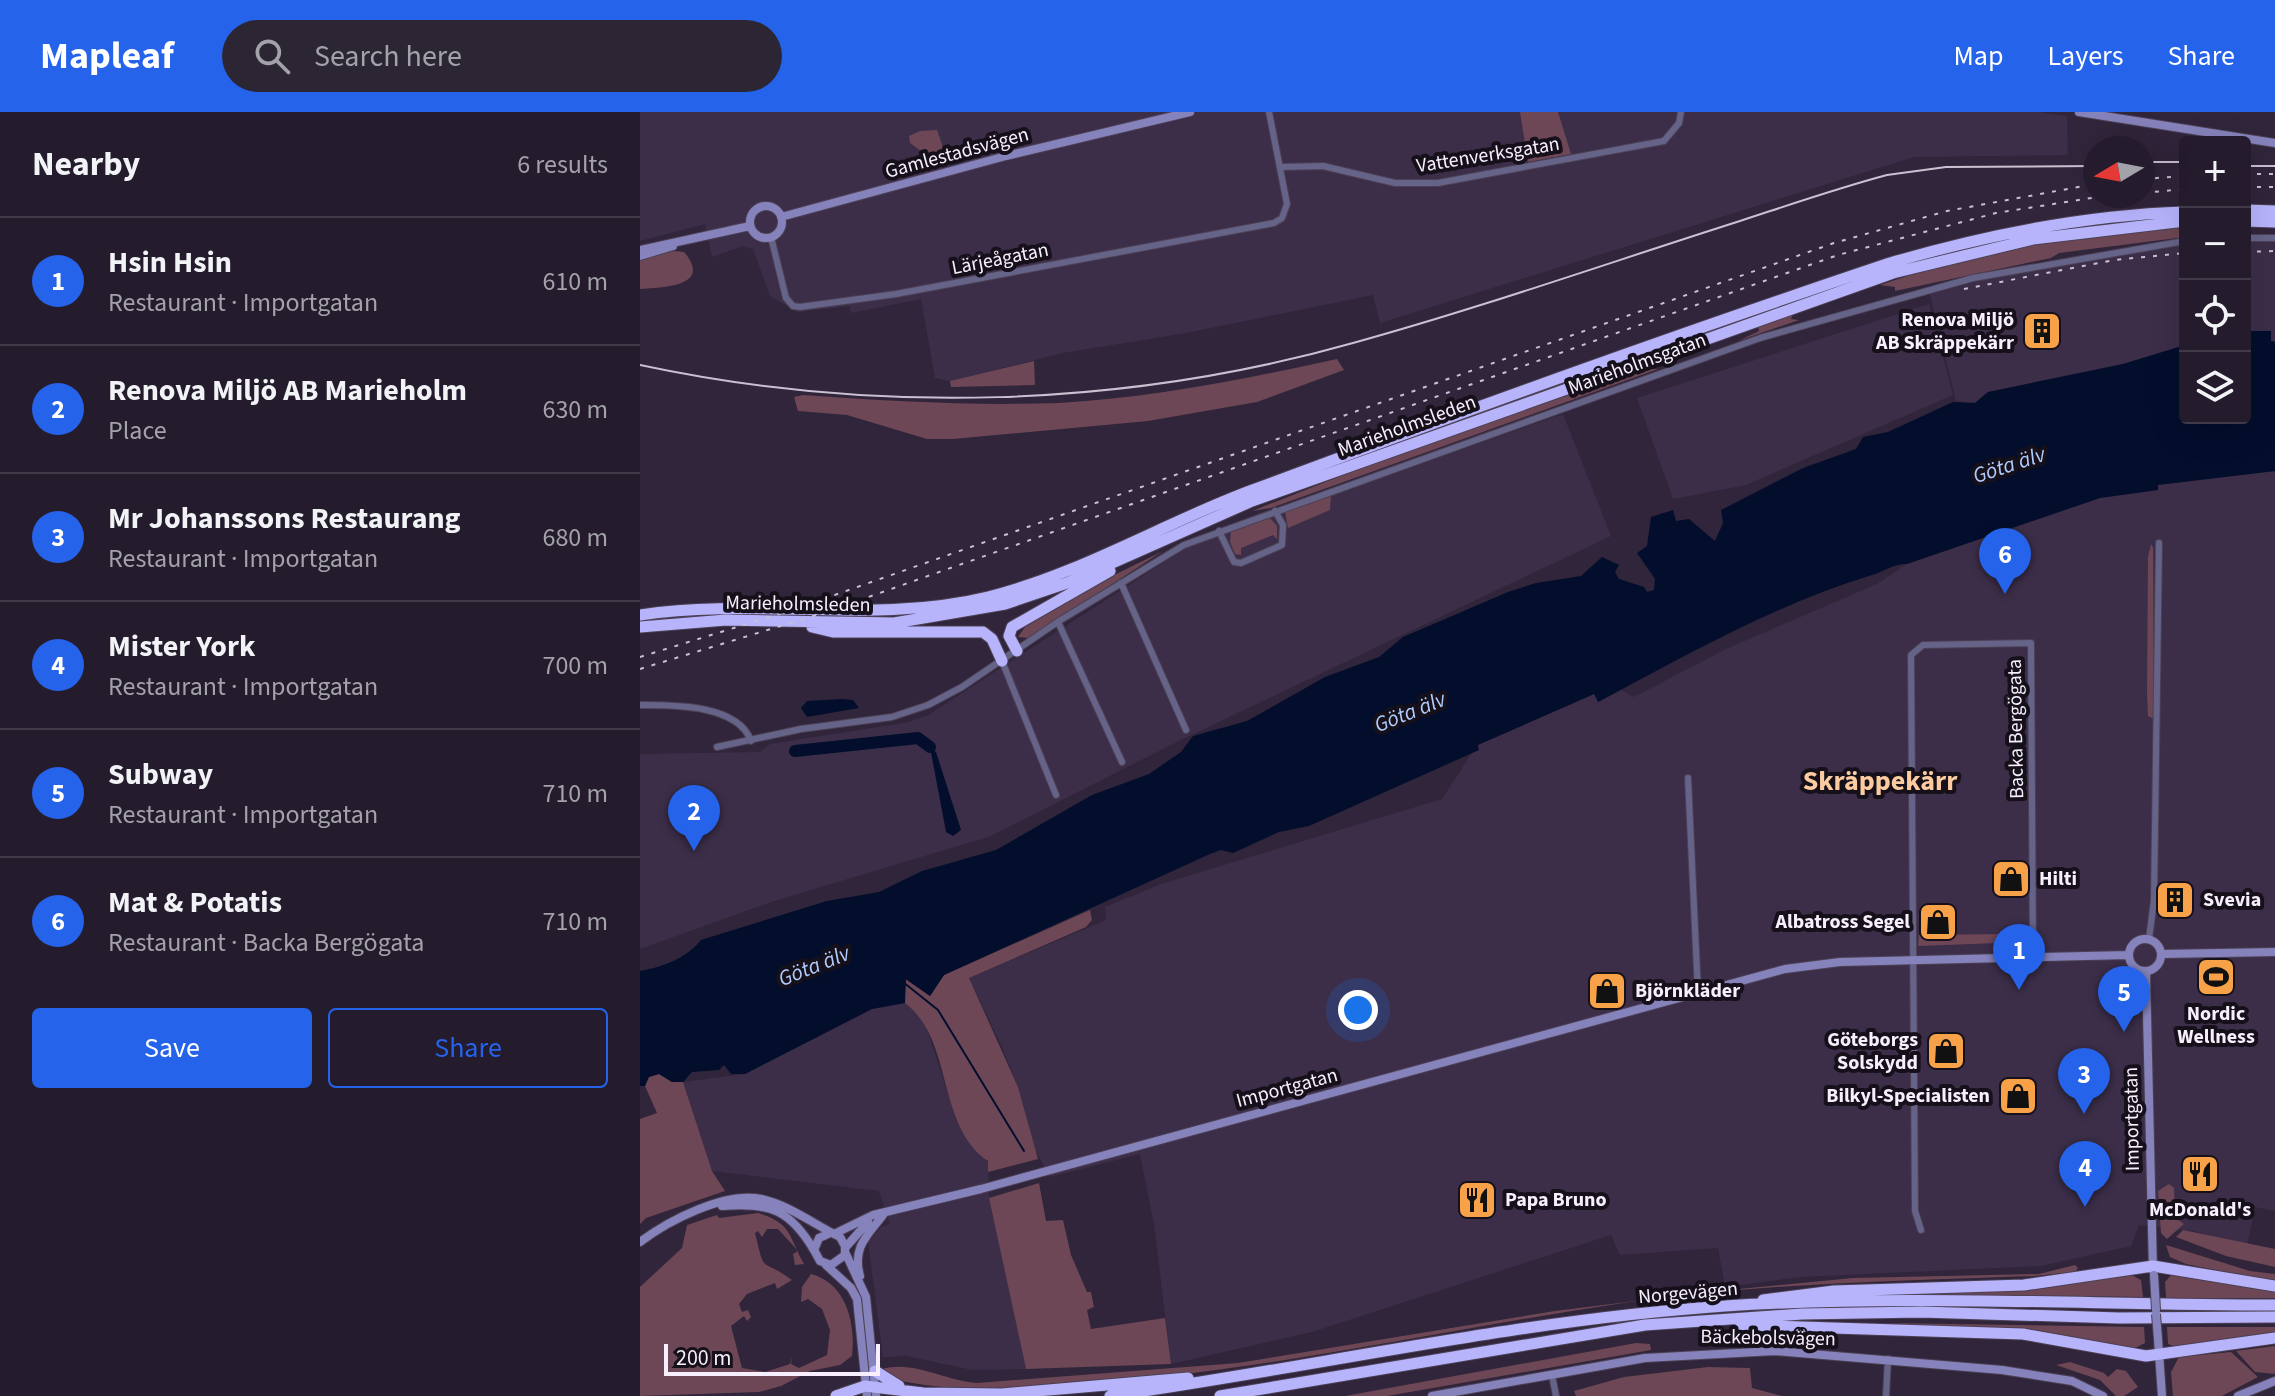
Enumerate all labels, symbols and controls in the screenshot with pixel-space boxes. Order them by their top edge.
search box [222,20,782,92]
text: Mapleaf [40,29,174,83]
icon: search [250,34,294,78]
text: Search here [314,35,462,78]
text: Map [1953,36,2003,76]
text: Layers [2047,36,2123,76]
text: Share [2167,36,2235,76]
street label: Gamlestadsvägen [882,120,1032,186]
street label: Vattenverksgatan [1414,130,1562,180]
north arrow [2083,136,2155,208]
map controls [2179,136,2251,424]
button: + [2179,136,2251,208]
text: Nearby [32,140,140,189]
text: 6 results [517,146,608,183]
button: − [2179,208,2251,280]
street label: Lärjeågatan [949,236,1051,282]
text: Hsin Hsin [108,241,232,284]
text: 1 [51,263,65,300]
text: 610 m [542,263,608,300]
button: locate [2179,280,2251,352]
text: Restaurant · Importgatan [108,284,378,321]
place label: Renova Miljö AB Skräppekärr [1875,306,2014,357]
building icon: Renova Miljö AB Skräppekärr [2021,310,2063,352]
street label: Marieholmsgatan [1564,326,1710,402]
button: layers [2179,352,2251,424]
text: Renova Miljö AB Marieholm [108,369,467,412]
street label: Marieholmsleden [1334,388,1480,464]
text: 2 [51,391,65,428]
text: 630 m [542,391,608,428]
text: Place [108,412,167,449]
water label: Göta älv [1969,438,2050,492]
text: Mr Johanssons Restaurang [108,497,461,540]
text: 3 [51,519,65,556]
text: 680 m [542,519,608,556]
pin: 6 [1979,528,2031,594]
text: Restaurant · Importgatan [108,540,378,577]
street label: Marieholmsleden [725,589,871,619]
text: Mister York [108,625,255,668]
text: 4 [51,647,65,684]
text: 700 m [542,647,608,684]
street label: Backa Bergögata [2001,659,2031,799]
text: Restaurant · Importgatan [108,668,378,705]
water label: Göta älv [1369,683,1452,741]
text: Subway [108,753,213,796]
district label: Skräppekärr [1803,761,1958,801]
text: 5 [51,775,65,812]
text: 710 m [542,775,608,812]
pin: 2 [668,785,720,851]
text: Restaurant · Importgatan [108,796,378,833]
shop icon: Hilti [1990,858,2032,900]
place label: Hilti [2039,865,2077,893]
building icon: Svevia [2154,879,2196,921]
text: Mat & Potatis [108,881,282,924]
place label: Svevia [2203,886,2261,914]
shop icon: Albatross Segel [1917,901,1959,943]
text: 6 [51,903,65,940]
text: 710 m [542,903,608,940]
place label: Albatross Segel [1775,908,1910,936]
text: Restaurant · Backa Bergögata [108,924,424,961]
pin: 1 [1993,924,2045,990]
water label: Göta älv [773,937,856,995]
sports icon: Nordic Wellness [2195,956,2237,998]
pin: 5 [2098,966,2150,1032]
shop icon: Björnkläder [1586,970,1628,1012]
place label: Björnkläder [1635,977,1740,1005]
your location [1338,990,1378,1030]
place label: Nordic Wellness [2177,1000,2255,1051]
button: Save [32,1008,312,1088]
button: Share [328,1008,608,1088]
place label: Göteborgs Solskydd [1827,1026,1918,1077]
shop icon: Göteborgs Solskydd [1925,1030,1967,1072]
pin: 3 [2058,1048,2110,1114]
street label: Importgatan [1233,1061,1341,1115]
street label: Importgatan [2117,1067,2147,1171]
shop icon: Bilkyl-Specialisten [1997,1075,2039,1117]
place label: Bilkyl-Specialisten [1826,1082,1990,1110]
pin: 4 [2059,1141,2111,1207]
restaurant icon: McDonald's [2179,1153,2221,1195]
restaurant icon: Papa Bruno [1456,1179,1498,1221]
place label: Papa Bruno [1505,1186,1607,1214]
place label: McDonald's [2149,1196,2251,1224]
street label: Norgevägen [1637,1275,1739,1311]
street label: Bäckebolsvägen [1700,1323,1836,1353]
scale bar [664,1340,880,1376]
text: 200 m [676,1342,731,1374]

